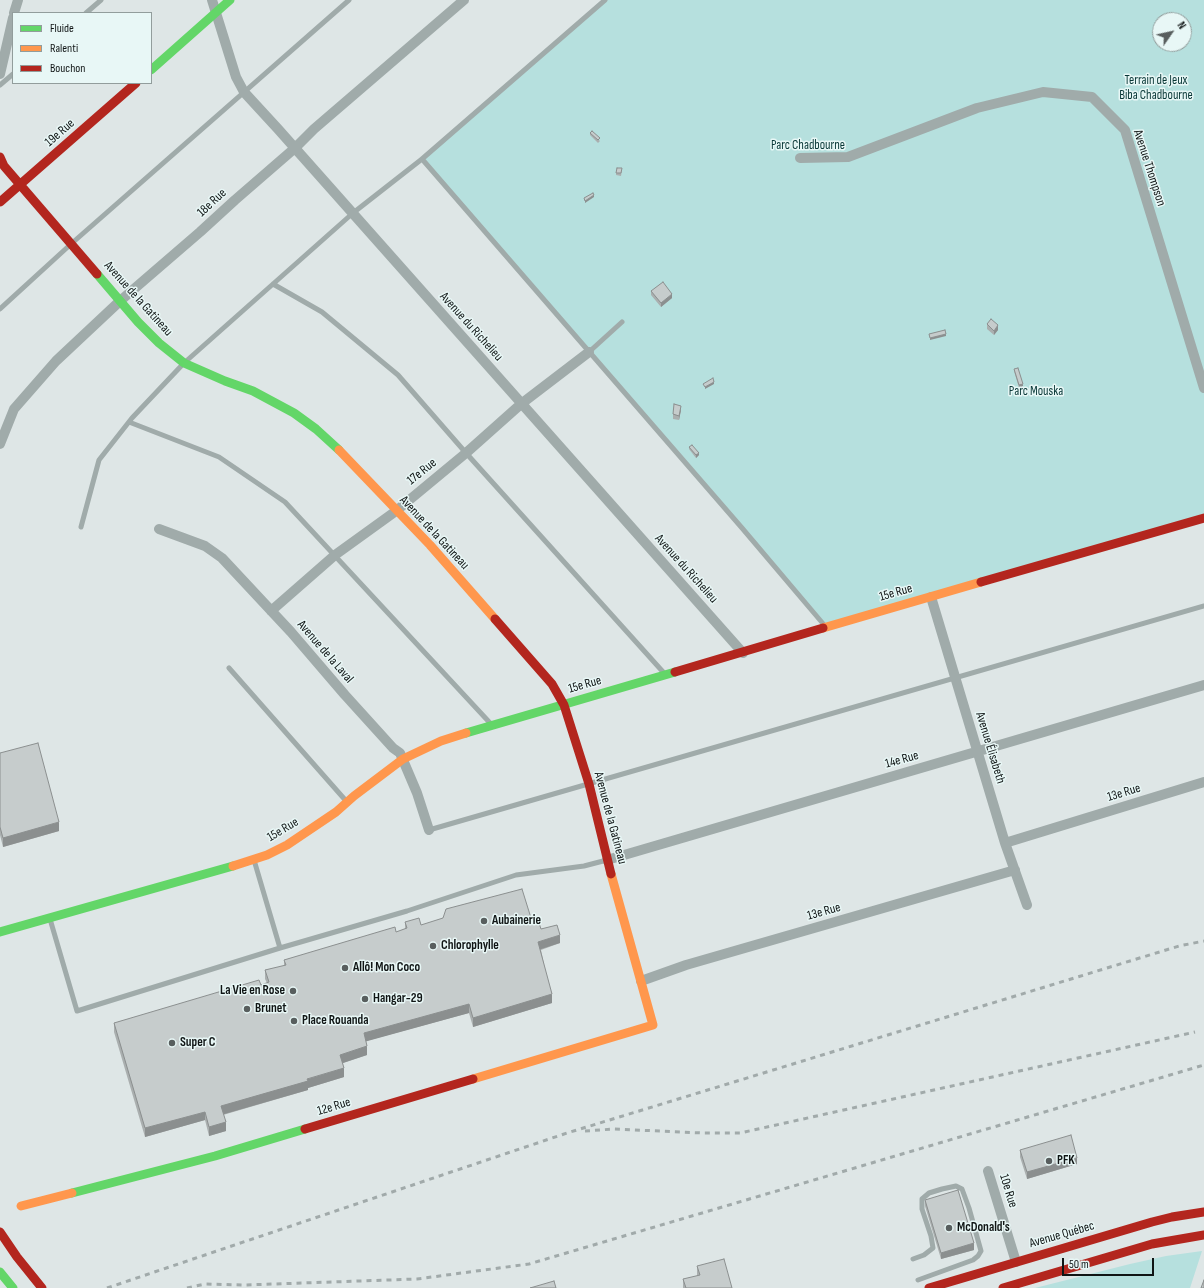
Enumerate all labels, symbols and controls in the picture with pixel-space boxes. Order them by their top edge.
legend [12,12,152,84]
north arrow [1152,12,1192,52]
text: N [1175,19,1189,32]
text: Fluide [50,21,74,36]
text: Ralenti [50,41,78,56]
text: Bouchon [50,61,85,76]
park label: Terrain de Jeux Biba Chadbourne [1119,73,1193,104]
street label: 19e Rue [42,116,78,150]
street label: Avenue Thompson [1129,128,1169,208]
park label: Parc Chadbourne [771,138,845,154]
street label: 18e Rue [194,186,230,220]
street label: Avenue de la Gatineau [100,258,176,340]
street label: Avenue du Richelieu [436,289,506,365]
park label: Parc Mouska [1009,384,1063,400]
street label: 17e Rue [404,455,440,489]
street label: Avenue de la Gatineau [396,493,472,573]
street label: Avenue du Richelieu [651,531,721,607]
street label: 15e Rue [878,581,914,605]
street label: Avenue de la Laval [294,617,356,687]
street label: 15e Rue [567,673,603,697]
street label: Avenue Élisabeth [972,710,1008,786]
street label: 14e Rue [884,748,920,772]
street label: Avenue de la Gatineau [590,770,630,866]
street label: 13e Rue [1105,781,1143,805]
street label: 15e Rue [265,815,301,845]
street label: 13e Rue [806,900,842,924]
place label: Aubainerie [492,913,541,929]
marker: Aubainerie [479,916,489,926]
place label: Chlorophylle [441,938,499,954]
marker: Chlorophylle [428,941,438,951]
place label: Allô! Mon Coco [353,960,420,976]
marker: Allô! Mon Coco [340,963,350,973]
place label: La Vie en Rose [220,983,285,999]
marker: La Vie en Rose [288,986,298,996]
place label: Hangar-29 [373,991,423,1007]
marker: Hangar-29 [360,994,370,1004]
place label: Brunet [255,1001,287,1017]
marker: Brunet [242,1004,252,1014]
place label: Place Rouanda [302,1013,369,1029]
marker: Place Rouanda [289,1016,299,1026]
place label: Super C [180,1035,215,1051]
marker: Super C [167,1038,177,1048]
street label: 12e Rue [315,1095,353,1119]
place label: PFK [1057,1153,1075,1169]
marker: PFK [1044,1156,1054,1166]
street label: 10e Rue [996,1172,1020,1210]
street label: Avenue Québec [1028,1218,1096,1252]
place label: McDonald's [957,1220,1010,1236]
marker: McDonald's [944,1223,954,1233]
scale bar [1064,1250,1156,1276]
text: 50 m [1069,1257,1089,1272]

